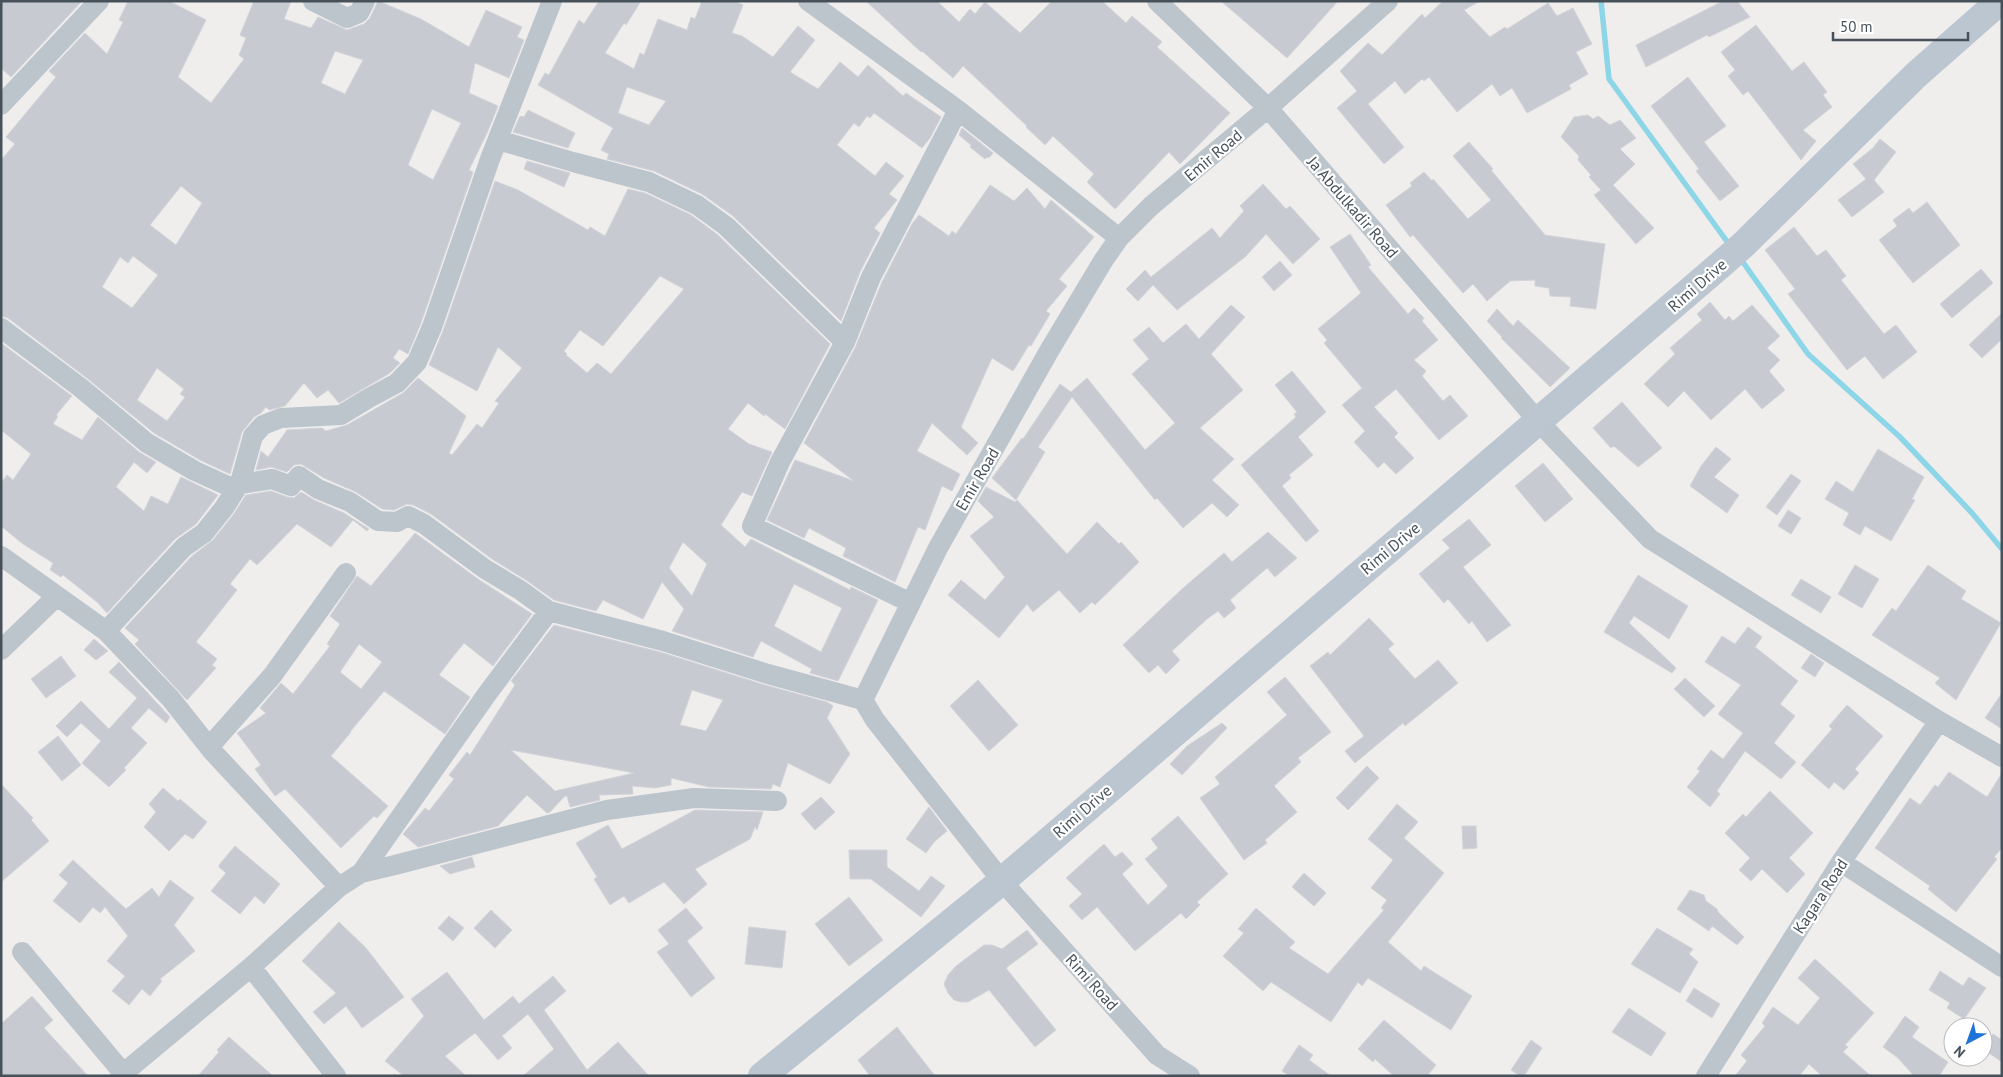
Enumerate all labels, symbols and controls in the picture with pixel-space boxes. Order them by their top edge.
scale bar [1833,10,1968,42]
text: 50 m [1840,17,1873,36]
street label: Emir Road [1180,125,1246,185]
street label: Ja Abdulkadir Road [1303,151,1403,262]
street label: Rimi Drive [1664,254,1730,316]
street label: Emir Road [951,444,1003,514]
street label: Rimi Drive [1356,517,1424,579]
street label: Rimi Drive [1049,780,1115,842]
street label: Kagara Road [1788,855,1852,937]
street label: Rimi Road [1061,950,1123,1014]
north arrow [1943,1017,1993,1067]
text: N [1950,1042,1969,1062]

